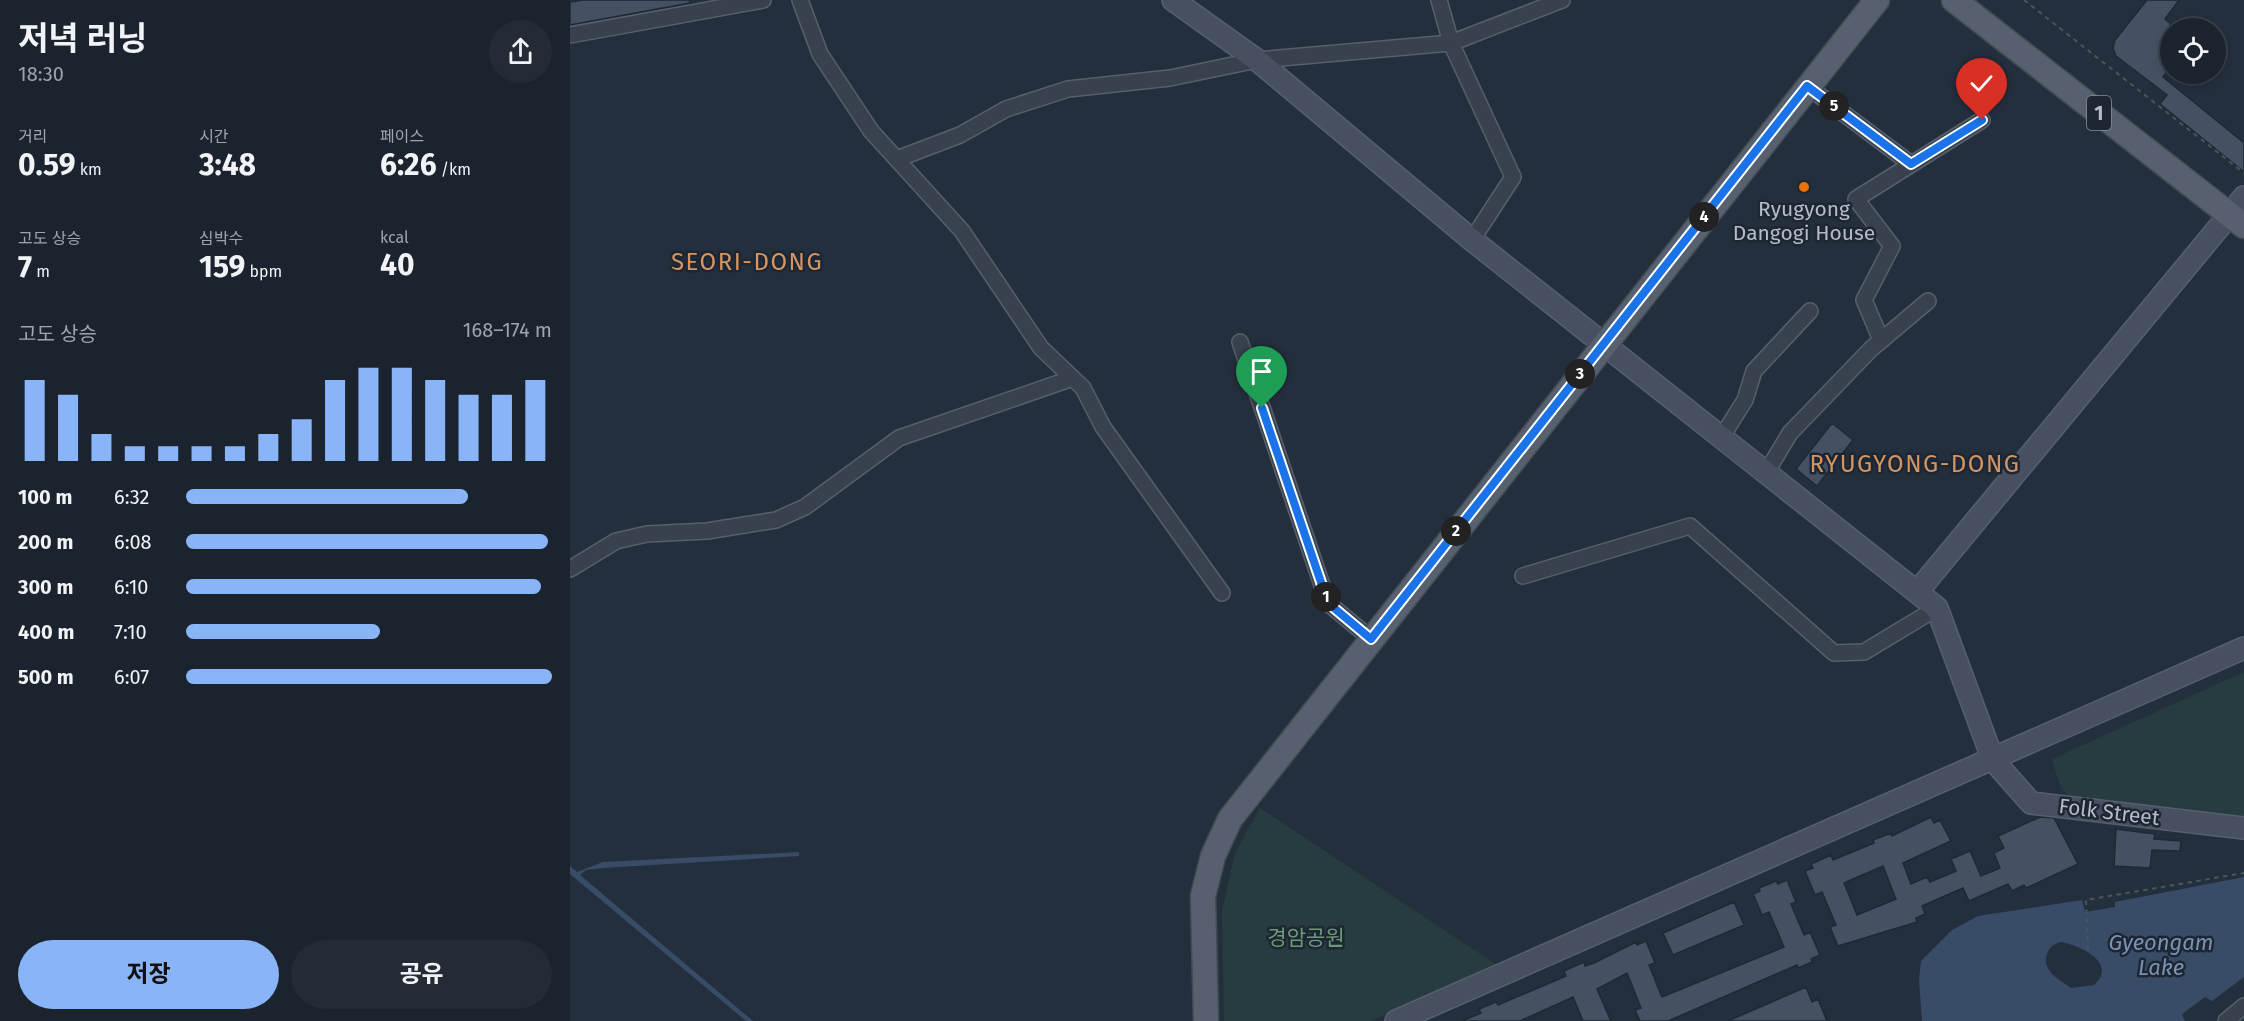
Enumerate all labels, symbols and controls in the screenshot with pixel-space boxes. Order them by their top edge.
map controls [2160,18,2226,84]
button: locate [2160,18,2226,84]
text: 저녁 러닝 [18,19,147,59]
button: share [489,20,552,83]
pin [1956,58,2007,120]
text: 18:30 [18,62,64,86]
icon: check [1965,67,1998,100]
pin: 5 [1819,91,1849,121]
text: 5 [1830,96,1838,115]
road number: 1 [2087,96,2111,130]
text: 거리 [18,127,47,146]
text: 시간 [199,127,228,146]
text: 페이스 [380,127,424,146]
text: 0.59 [18,147,75,183]
text: 3:48 [199,147,256,183]
text: 6:26 [380,147,437,183]
text: km [75,160,102,179]
text: /km [437,160,471,179]
marker: Ryugyong Dangogi House [1797,180,1811,194]
place label: Ryugyong Dangogi House [1733,196,1875,246]
pin: 4 [1689,202,1719,232]
text: 4 [1699,207,1709,226]
text: kcal [380,228,409,247]
text: 고도 상승 [18,229,81,248]
text: 심박수 [199,229,243,248]
text: 40 [380,247,415,283]
district label: SEORI-DONG [671,248,823,276]
text: 7 [18,249,32,285]
text: 159 [199,249,245,285]
text: m [32,262,50,281]
text: bpm [245,262,282,281]
text: 168–174 m [463,318,552,342]
text: 고도 상승 [18,322,97,346]
pin [1236,346,1287,408]
icon: arrive [1245,355,1278,388]
pin: 3 [1565,359,1595,389]
text: 3 [1576,364,1584,383]
district label: RYUGYONG-DONG [1810,450,2020,478]
text: 100 m [18,485,72,509]
text: 6:32 [114,485,149,509]
pin: 2 [1441,516,1471,546]
text: 2 [1452,521,1460,540]
text: 200 m [18,530,73,554]
text: 6:08 [114,530,152,554]
text: 300 m [18,575,73,599]
text: 6:10 [114,575,148,599]
pin: 1 [1311,582,1341,612]
text: 1 [1322,587,1330,606]
text: 400 m [18,620,74,644]
text: 7:10 [114,620,147,644]
text: 500 m [18,665,74,689]
text: 6:07 [114,665,149,689]
street label: Folk Street [2057,793,2161,831]
park label: 경암공원 [1267,925,1345,951]
water label: Gyeongam Lake [2108,929,2214,981]
button: 저장 [18,940,279,1009]
button: 공유 [291,940,552,1009]

